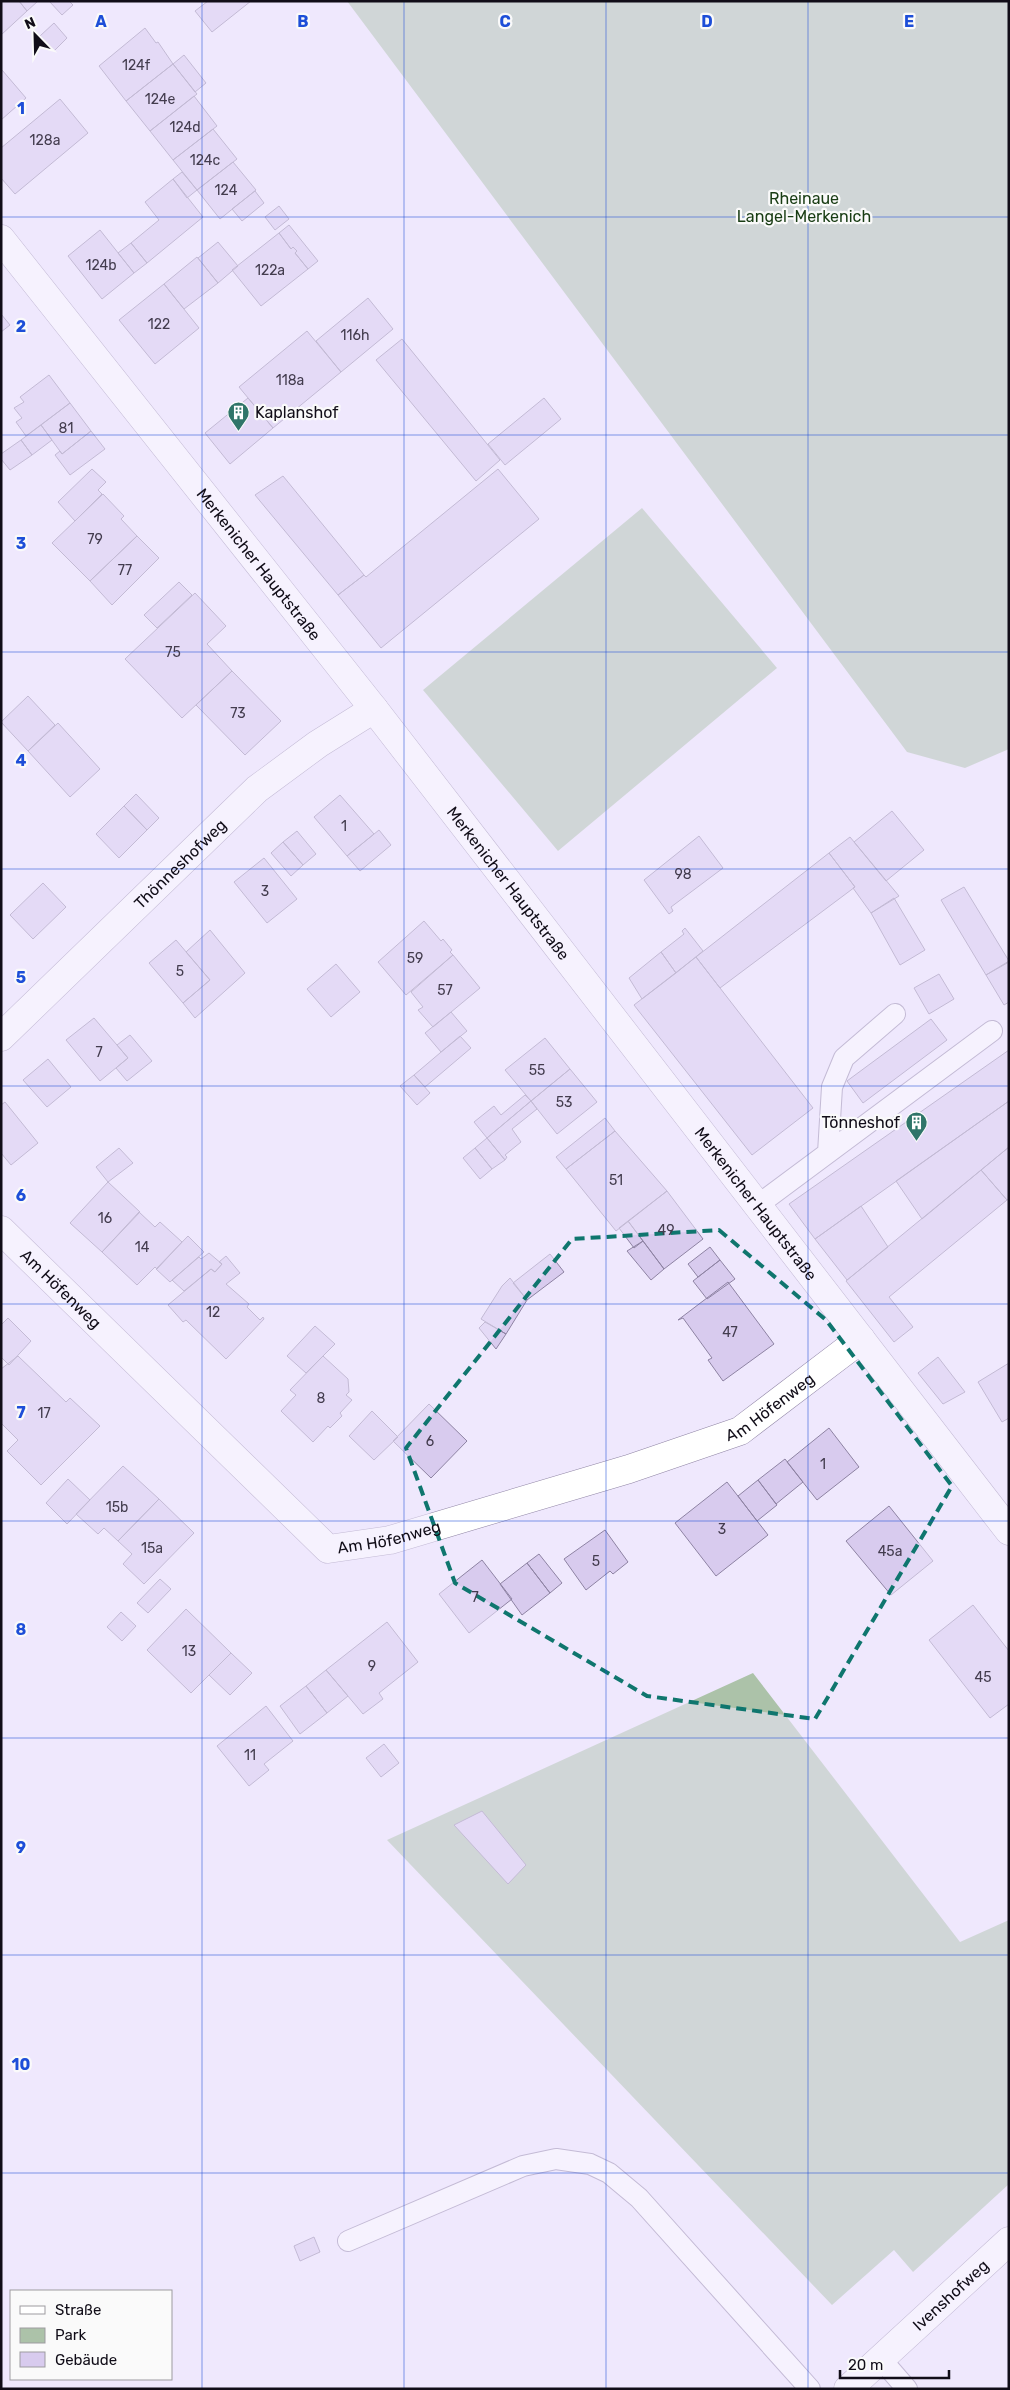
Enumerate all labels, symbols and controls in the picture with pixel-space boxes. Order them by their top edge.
north arrow [10,10,60,60]
text: A [95,12,107,31]
text: B [297,12,309,31]
text: C [499,12,511,31]
text: D [701,12,713,31]
text: E [904,12,914,31]
text: N [22,14,38,33]
house number: 124f [122,57,151,74]
house number: 124e [145,91,175,108]
text: 1 [17,99,25,118]
house number: 124d [169,119,201,136]
house number: 128a [30,132,60,149]
house number: 124c [190,152,221,169]
house number: 124 [215,182,238,199]
park label: Rheinaue Langel-Merkenich [737,189,871,226]
house number: 124b [85,257,117,274]
house number: 122a [255,262,285,279]
house number: 122 [148,316,170,333]
text: 2 [16,317,26,336]
house number: 116h [341,327,369,344]
house number: 118a [276,372,304,389]
building icon: Kaplanshof [227,400,251,431]
place label: Kaplanshof [255,403,339,422]
house number: 81 [59,420,73,437]
street label: Merkenicher Hauptstraße [193,484,325,644]
house number: 79 [87,531,103,548]
text: 3 [16,534,26,553]
house number: 77 [118,562,132,579]
house number: 75 [165,644,181,661]
house number: 73 [230,705,246,722]
text: 4 [16,751,27,770]
street label: Merkenicher Hauptstraße [443,803,574,964]
street label: Thönneshofweg [130,815,230,913]
house number: 1 [341,818,347,835]
house number: 98 [674,866,692,883]
house number: 3 [261,883,269,900]
house number: 59 [407,950,423,967]
house number: 5 [176,963,184,980]
text: 5 [16,968,26,987]
house number: 57 [437,982,453,999]
house number: 7 [95,1044,103,1061]
house number: 55 [529,1062,545,1079]
house number: 53 [556,1094,572,1111]
building icon: Tönneshof [904,1110,928,1141]
place label: Tönneshof [822,1113,901,1132]
street label: Merkenicher Hauptstraße [691,1123,821,1284]
house number: 51 [609,1172,623,1189]
text: 6 [16,1186,26,1205]
house number: 16 [98,1210,112,1227]
house number: 49 [658,1222,674,1239]
house number: 14 [135,1239,150,1256]
street label: Am Höfenweg [17,1245,105,1332]
house number: 12 [206,1304,220,1321]
house number: 47 [722,1324,738,1341]
street label: Am Höfenweg [723,1369,818,1445]
house number: 8 [317,1390,326,1407]
text: 7 [16,1403,26,1422]
house number: 17 [37,1405,51,1422]
house number: 6 [426,1433,434,1450]
house number: 1 [820,1456,826,1473]
house number: 15b [106,1499,128,1516]
street label: Am Höfenweg [336,1516,443,1557]
house number: 3 [718,1521,726,1538]
house number: 15a [141,1540,163,1557]
house number: 45a [878,1543,902,1560]
house number: 5 [592,1553,600,1570]
house number: 7 [471,1589,479,1606]
text: 8 [16,1620,27,1639]
house number: 13 [182,1643,196,1660]
house number: 9 [368,1658,376,1675]
house number: 45 [974,1669,992,1686]
house number: 11 [244,1747,256,1764]
text: 9 [16,1838,26,1857]
text: 10 [12,2055,31,2074]
street label: Ivenshofweg [909,2255,992,2334]
legend [10,2290,172,2380]
text: Straße [55,2301,101,2319]
text: Park [55,2326,86,2344]
scale bar [840,2348,949,2380]
text: Gebäude [55,2351,117,2369]
text: 20 m [848,2356,883,2374]

